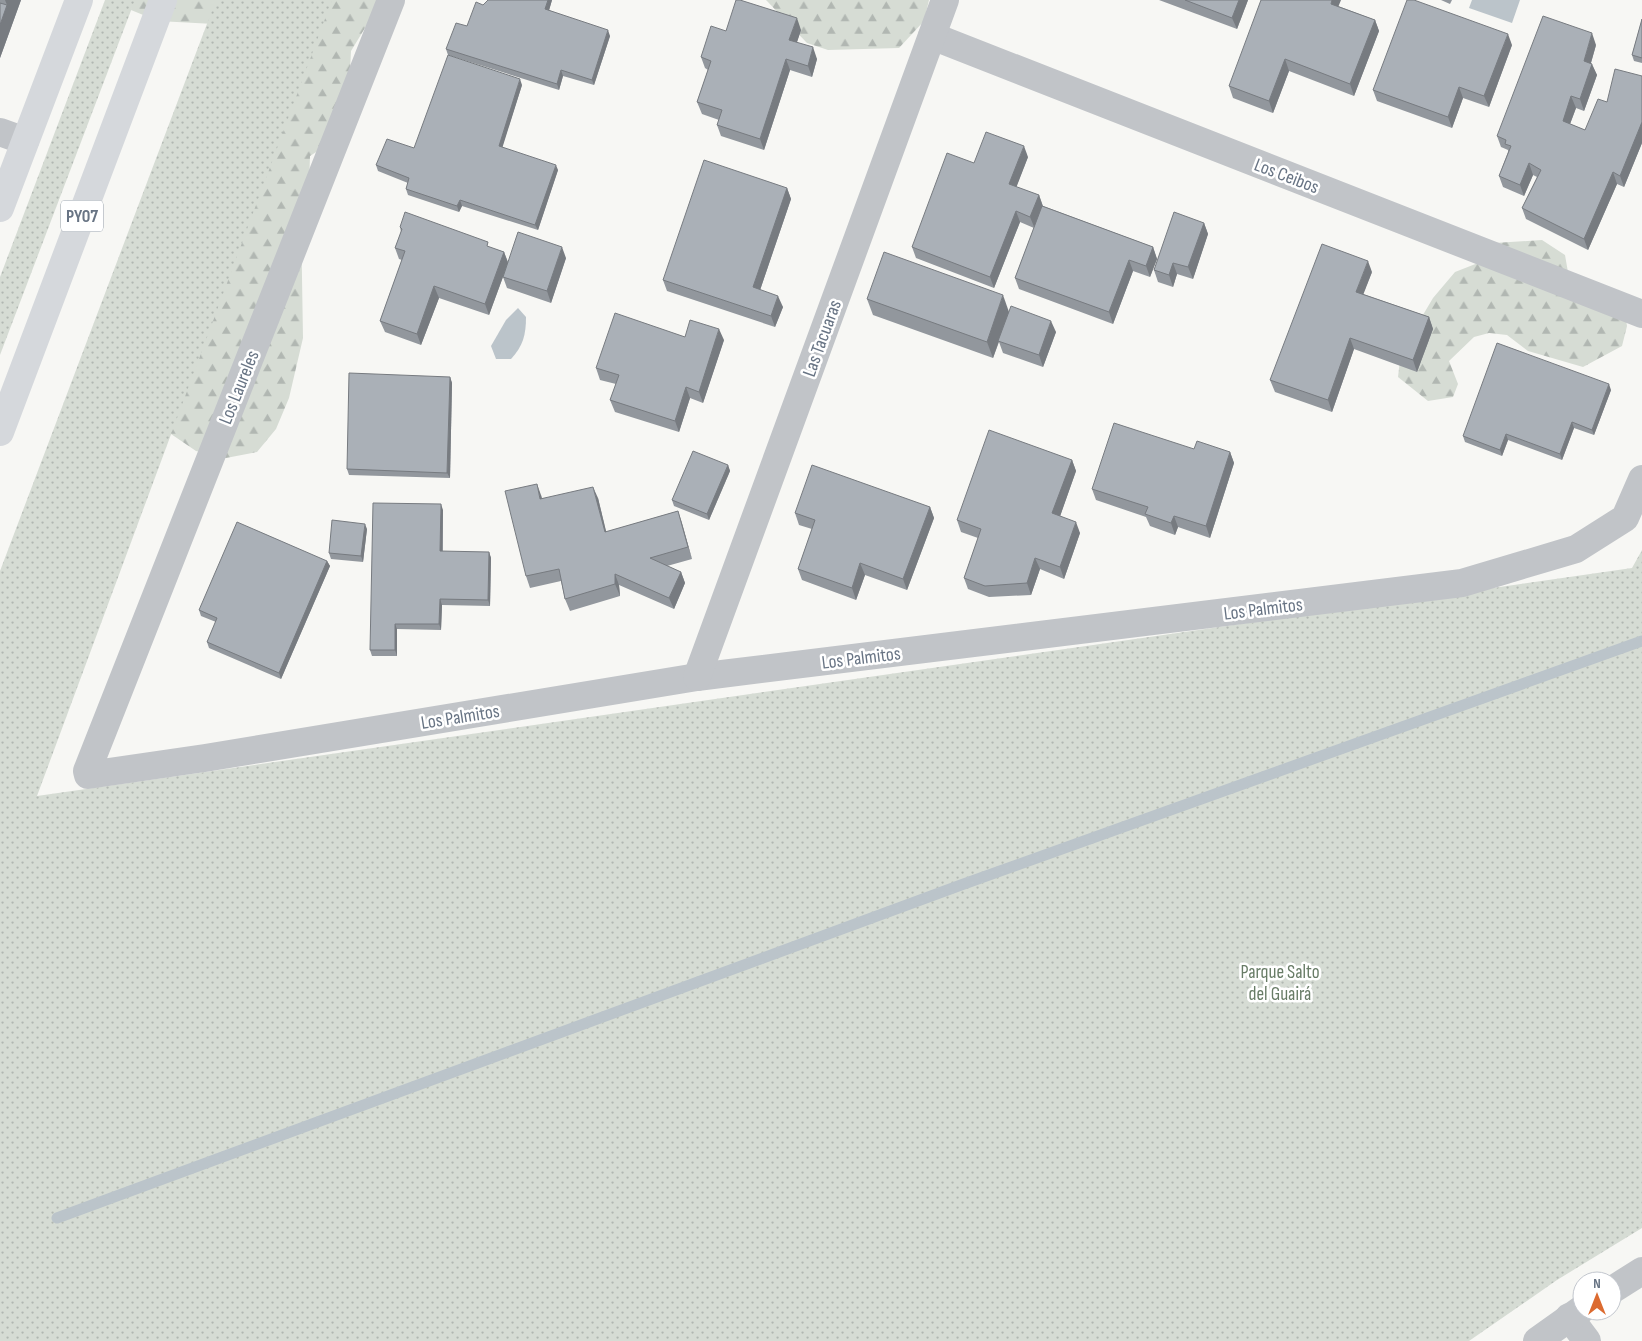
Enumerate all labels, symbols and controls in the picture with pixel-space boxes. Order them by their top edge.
street label: Los Ceibos [1251,154,1322,199]
road number: PY07 [61,200,103,232]
street label: Las Tacuaras [798,297,847,380]
street label: Los Laureles [214,347,265,428]
street label: Los Palmitos [1222,593,1304,626]
street label: Los Palmitos [820,642,902,675]
street label: Los Palmitos [419,700,501,735]
park label: Parque Salto del Guairá [1240,961,1320,1006]
north arrow [1572,1271,1622,1321]
text: N [1593,1275,1601,1292]

